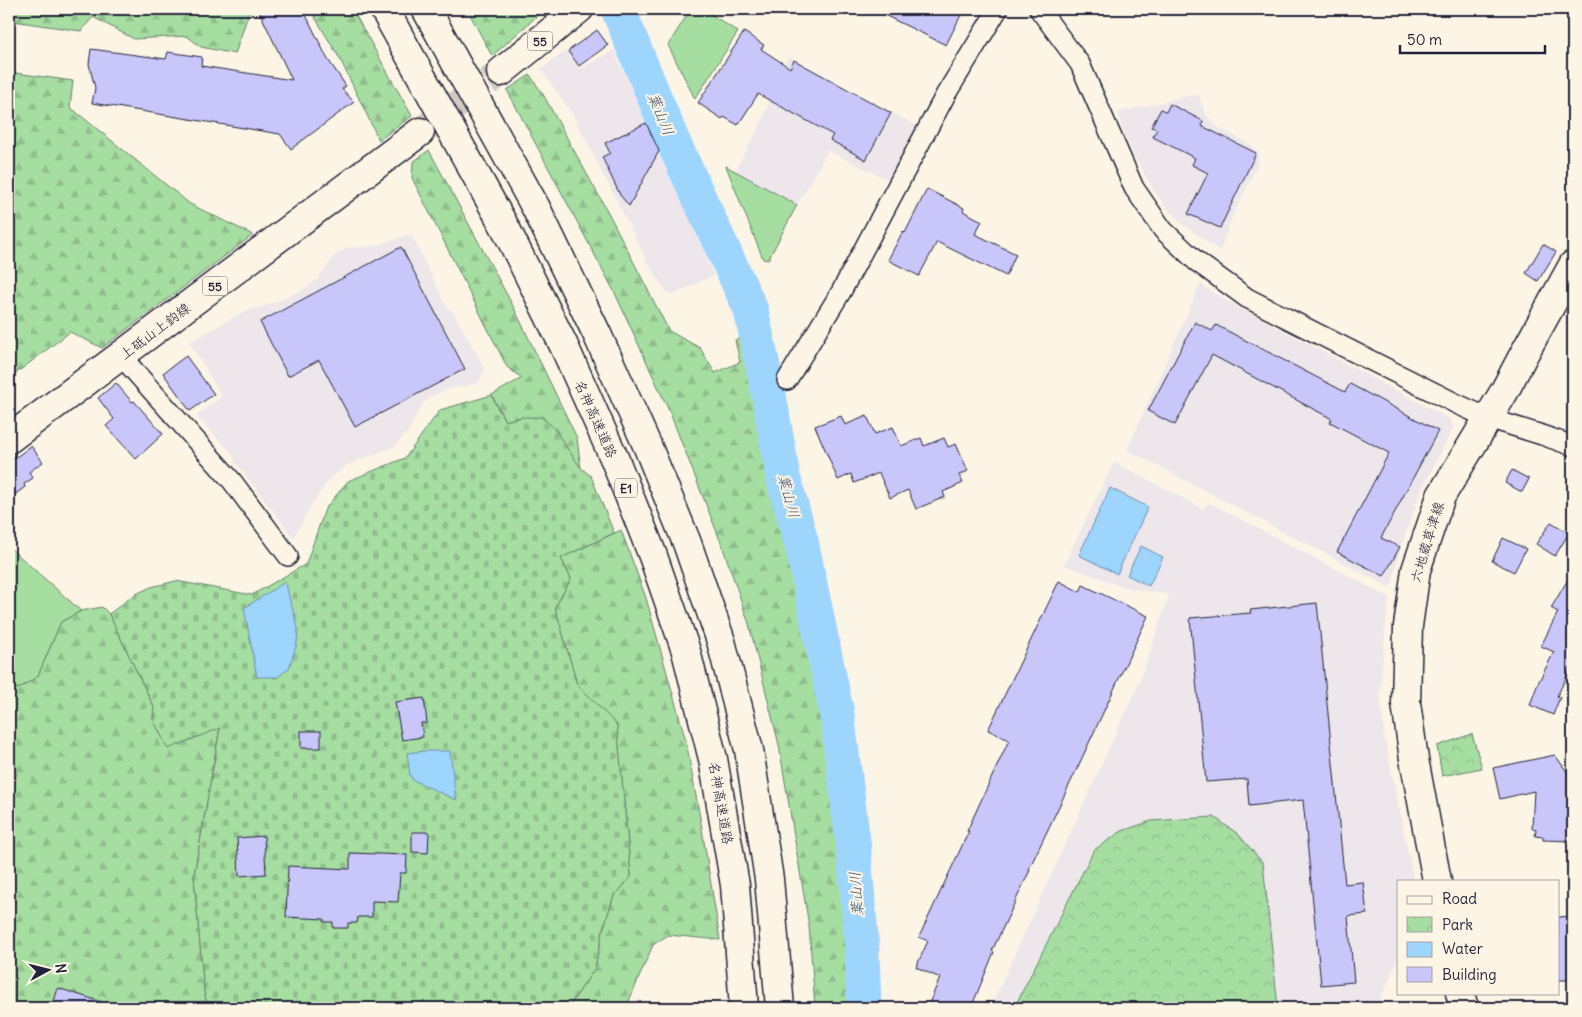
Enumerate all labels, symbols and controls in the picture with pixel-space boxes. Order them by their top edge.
scale bar [1400,22,1544,54]
text: 50 m [1407,30,1442,49]
road number: 55 [528,31,552,50]
water label: 葉山川 [643,90,679,138]
road number: 55 [202,276,228,296]
street label: 上砥山上鈎線 [116,299,194,363]
street label: 名神高速道路 [571,377,621,461]
water label: 葉山川 [774,472,804,520]
road number: E1 [615,478,637,498]
street label: 六地蔵草津線 [1406,499,1448,585]
street label: 名神高速道路 [705,760,737,846]
water label: 葉山川 [845,871,867,917]
legend [1397,880,1560,994]
text: Road [1442,889,1477,908]
text: Park [1442,915,1473,934]
text: Water [1442,939,1483,958]
north arrow [22,944,72,994]
text: N [51,963,70,974]
text: Building [1442,965,1497,984]

